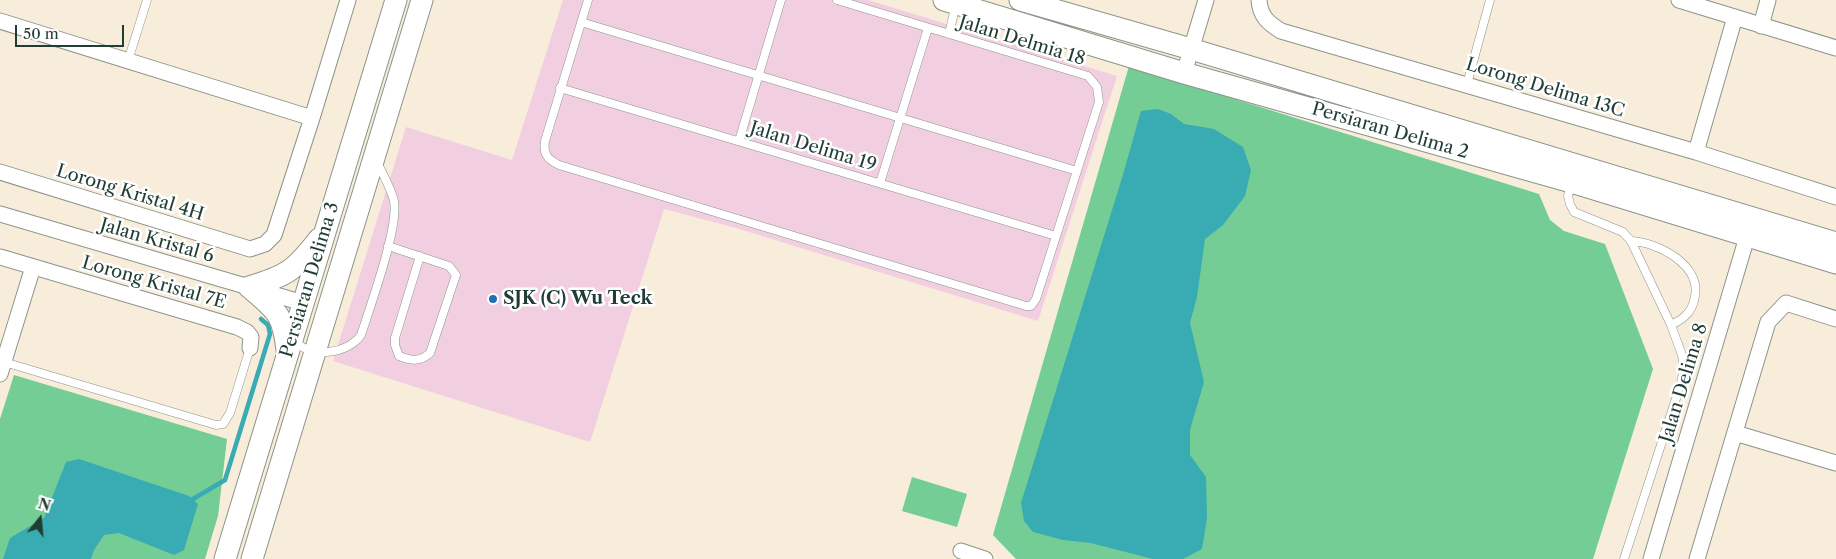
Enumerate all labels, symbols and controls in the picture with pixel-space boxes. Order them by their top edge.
street label: Jalan Delmia 18 [956,11,1088,71]
scale bar [18,15,126,47]
text: 50 m [23,24,59,43]
street label: Lorong Delima 13C [1463,54,1627,122]
street label: Persiaran Delima 2 [1309,98,1471,164]
street label: Jalan Delima 19 [747,117,879,177]
street label: Lorong Kristal 4H [54,160,206,226]
street label: Persiaran Delima 3 [276,200,344,360]
street label: Jalan Kristal 6 [97,214,217,268]
street label: Lorong Kristal 7E [79,252,229,314]
place label: SJK (C) Wu Teck [503,288,652,310]
marker: SJK (C) Wu Teck [487,293,499,305]
street label: Jalan Delima 8 [1656,321,1712,445]
north arrow [15,494,65,544]
text: N [36,494,53,515]

